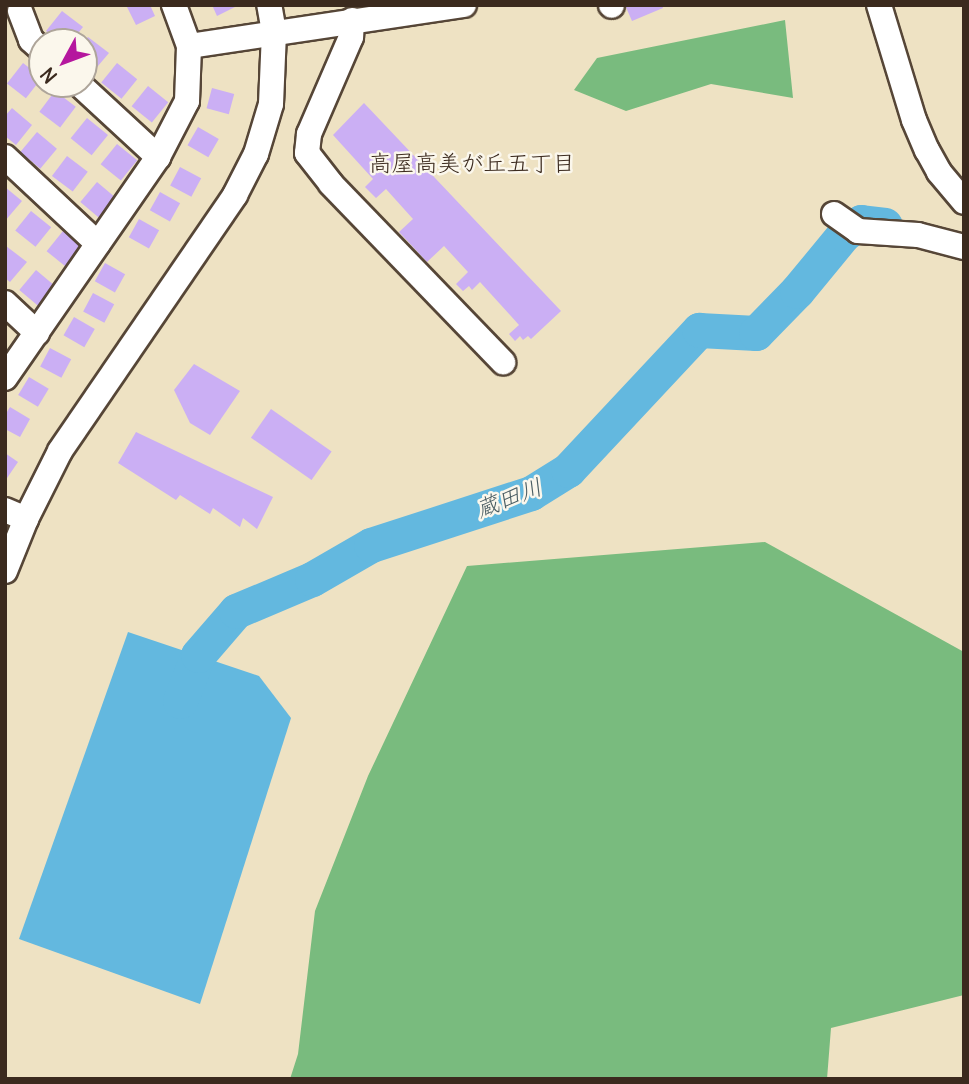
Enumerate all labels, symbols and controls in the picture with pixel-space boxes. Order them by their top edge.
north arrow [28,28,98,98]
text: N [35,63,62,88]
district label: 高屋高美が丘五丁目 [369,149,575,177]
water label: 蔵田川 [472,473,546,523]

